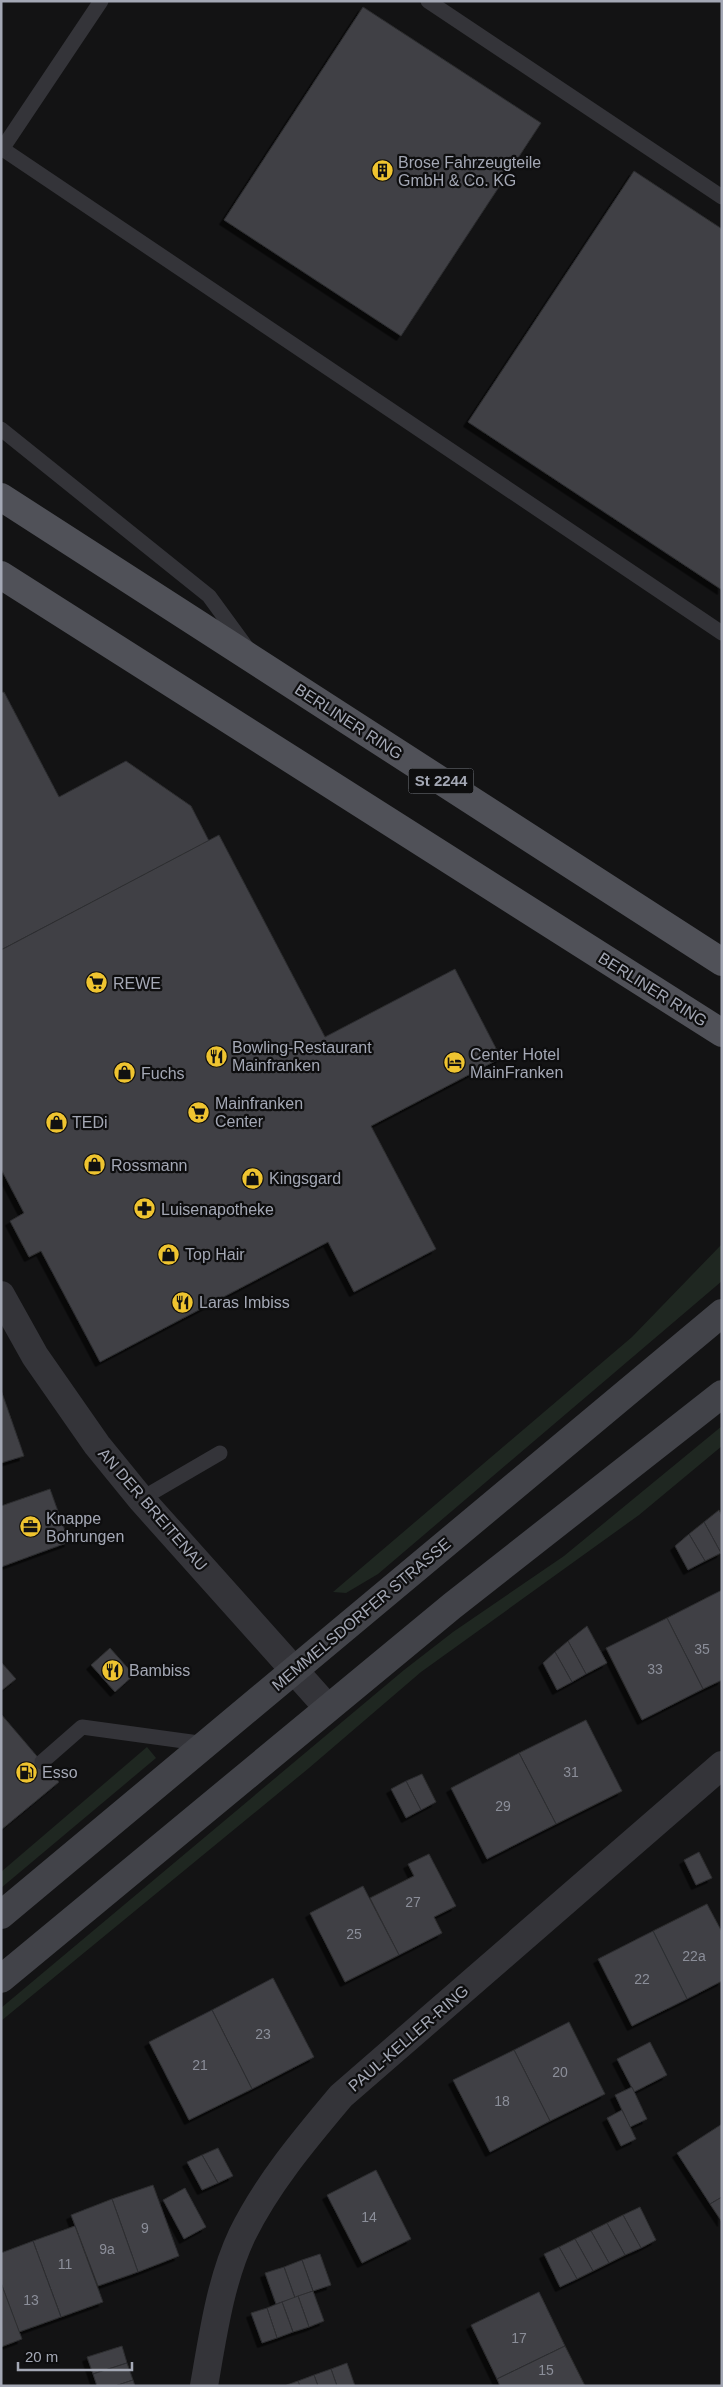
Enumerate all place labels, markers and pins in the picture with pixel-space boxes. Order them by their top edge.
place label: Brose Fahrzeugteile GmbH & Co. KG [398,154,541,189]
building icon: Brose Fahrzeugteile GmbH & Co. KG [370,159,394,183]
supermarket icon: REWE [85,971,109,995]
place label: REWE [113,975,161,992]
place label: Bowling-Restaurant Mainfranken [232,1039,372,1074]
restaurant icon: Bowling-Restaurant Mainfranken [204,1044,228,1068]
place label: Center Hotel MainFranken [470,1046,563,1081]
hotel icon: Center Hotel MainFranken [442,1051,466,1075]
shop icon: Fuchs [113,1061,137,1085]
place label: Fuchs [141,1065,185,1082]
place label: Mainfranken Center [215,1095,303,1130]
supermarket icon: Mainfranken Center [187,1100,211,1124]
shop icon: TEDi [44,1110,68,1134]
place label: TEDi [72,1114,108,1131]
shop icon: Rossmann [83,1153,107,1177]
place label: Rossmann [111,1157,187,1174]
shop icon: Kingsgard [241,1166,265,1190]
place label: Kingsgard [269,1170,341,1187]
pharmacy icon: Luisenapotheke [133,1197,157,1221]
place label: Luisenapotheke [161,1201,274,1218]
shop icon: Top Hair [157,1242,181,1266]
place label: Top Hair [185,1246,245,1263]
restaurant icon: Laras Imbiss [171,1290,195,1314]
place label: Laras Imbiss [199,1294,290,1311]
place label: Knappe Bohrungen [46,1510,124,1545]
office icon: Knappe Bohrungen [18,1515,42,1539]
restaurant icon: Bambiss [101,1658,125,1682]
place label: Bambiss [129,1662,190,1679]
fuel station icon: Esso [14,1760,38,1784]
place label: Esso [42,1764,78,1781]

